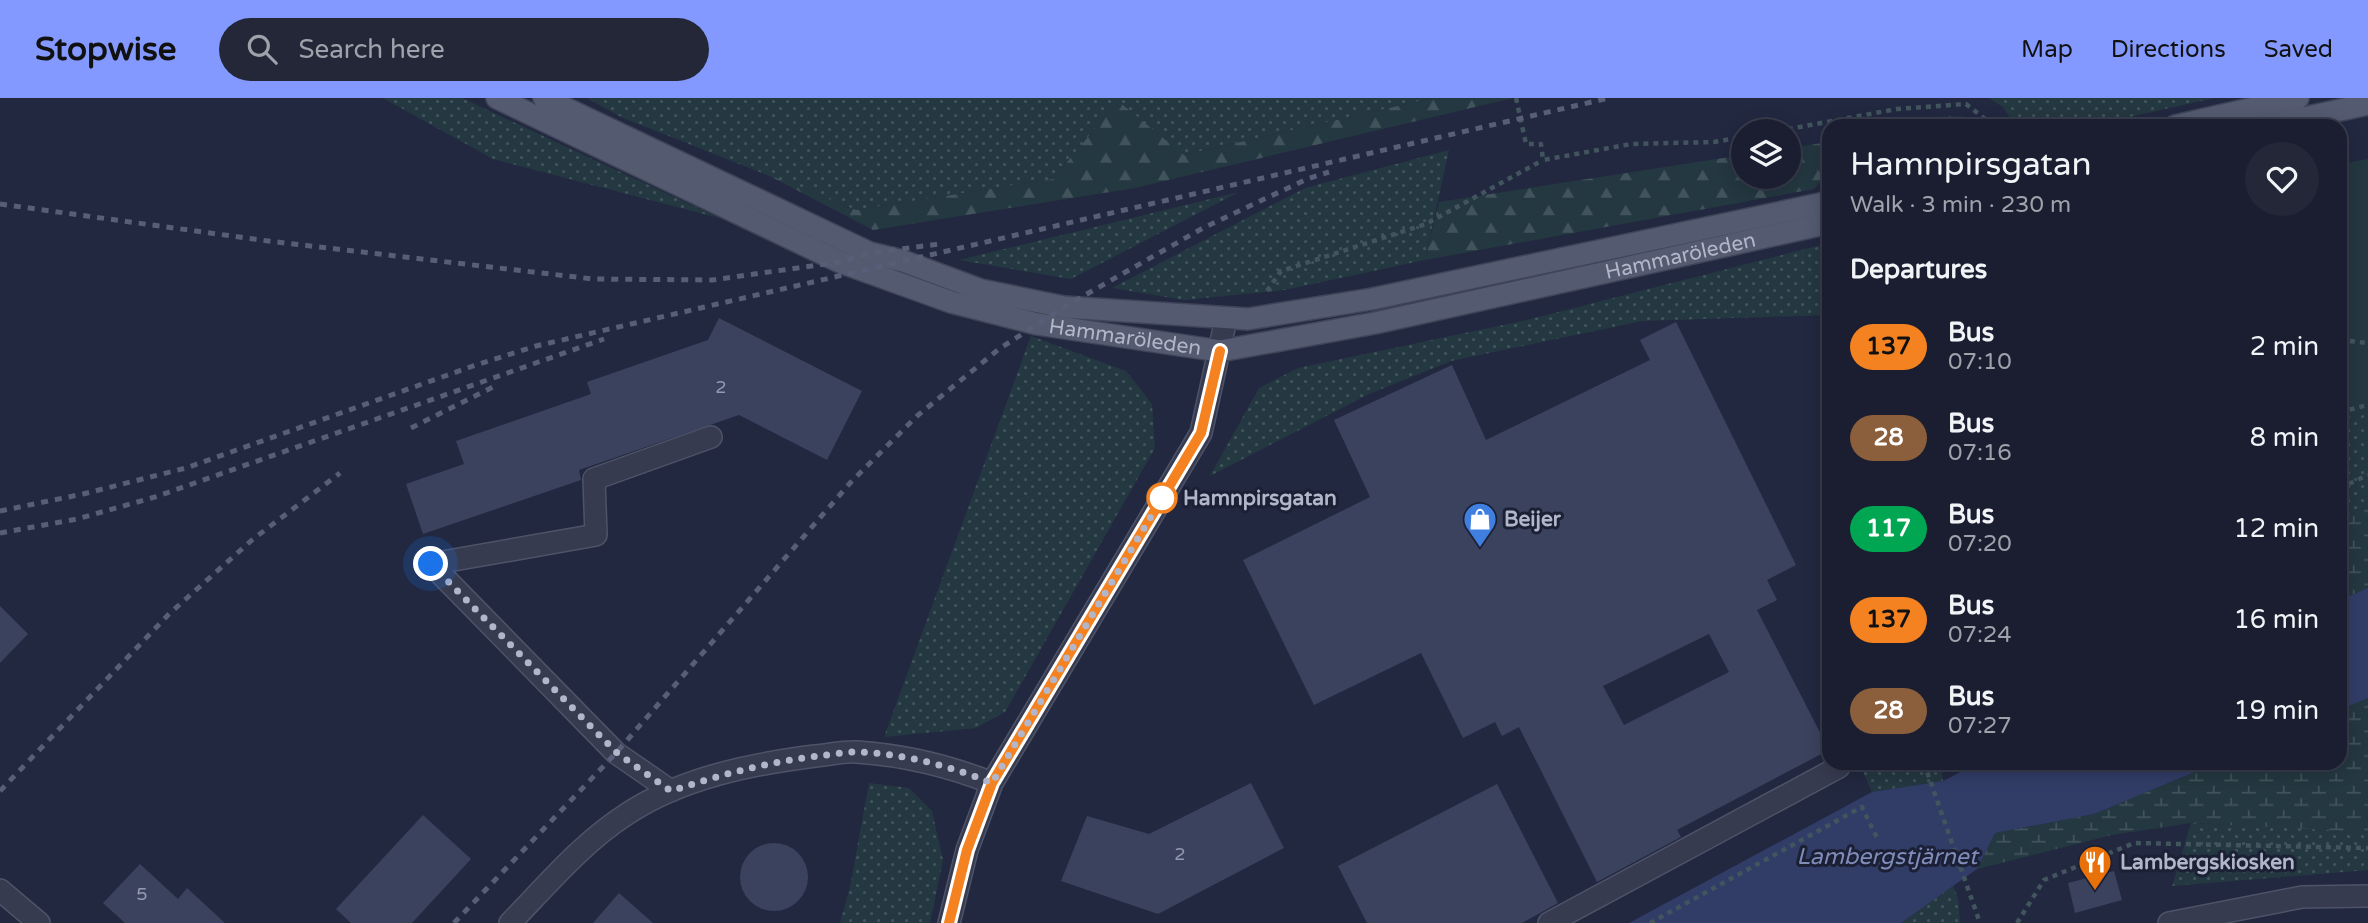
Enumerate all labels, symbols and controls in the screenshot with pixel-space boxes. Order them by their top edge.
search box [219,18,709,81]
text: Stopwise [35,30,177,69]
icon: search [243,30,281,68]
text: Search here [299,34,445,65]
text: Map [2021,35,2073,64]
text: Directions [2111,35,2226,64]
text: Saved [2264,35,2333,64]
map controls [1731,119,1801,189]
button: layers [1731,119,1801,189]
button: heart [2245,142,2319,216]
text: Hamnpirsgatan [1850,145,2092,184]
text: Walk · 3 min · 230 m [1850,191,2071,219]
street label: Hammaröleden [1603,228,1758,285]
text: Departures [1850,254,1987,285]
street label: Hammaröleden [1047,314,1203,361]
text: Bus [1948,317,1994,348]
text: 2 min [2250,331,2319,362]
text: 137 [1866,332,1911,361]
text: 07:10 [1948,348,2012,376]
house number: 2 [715,376,727,398]
text: Bus [1948,408,1994,439]
text: 8 min [2250,422,2319,453]
text: 28 [1873,423,1904,452]
text: 07:16 [1948,439,2012,467]
marker: Hamnpirsgatan [1147,483,1177,513]
place label: Hamnpirsgatan [1183,486,1337,511]
text: Bus [1948,499,1994,530]
shop icon: Beijer [1461,500,1499,549]
place label: Beijer [1504,507,1562,532]
text: 12 min [2233,513,2319,544]
text: 117 [1866,514,1911,543]
text: 07:20 [1948,530,2012,558]
your location [413,546,448,581]
text: Bus [1948,590,1994,621]
text: 16 min [2233,604,2319,635]
text: 137 [1866,605,1911,634]
text: 07:24 [1948,621,2012,649]
text: Bus [1948,681,1994,712]
text: 19 min [2233,695,2319,726]
text: 28 [1873,696,1904,725]
text: 07:27 [1948,712,2012,740]
house number: 2 [1174,843,1186,865]
water label: Lambergstjärnet [1797,843,1980,871]
restaurant icon: Lambergskiosken [2076,843,2114,892]
place label: Lambergskiosken [2120,850,2295,875]
house number: 5 [136,883,148,905]

